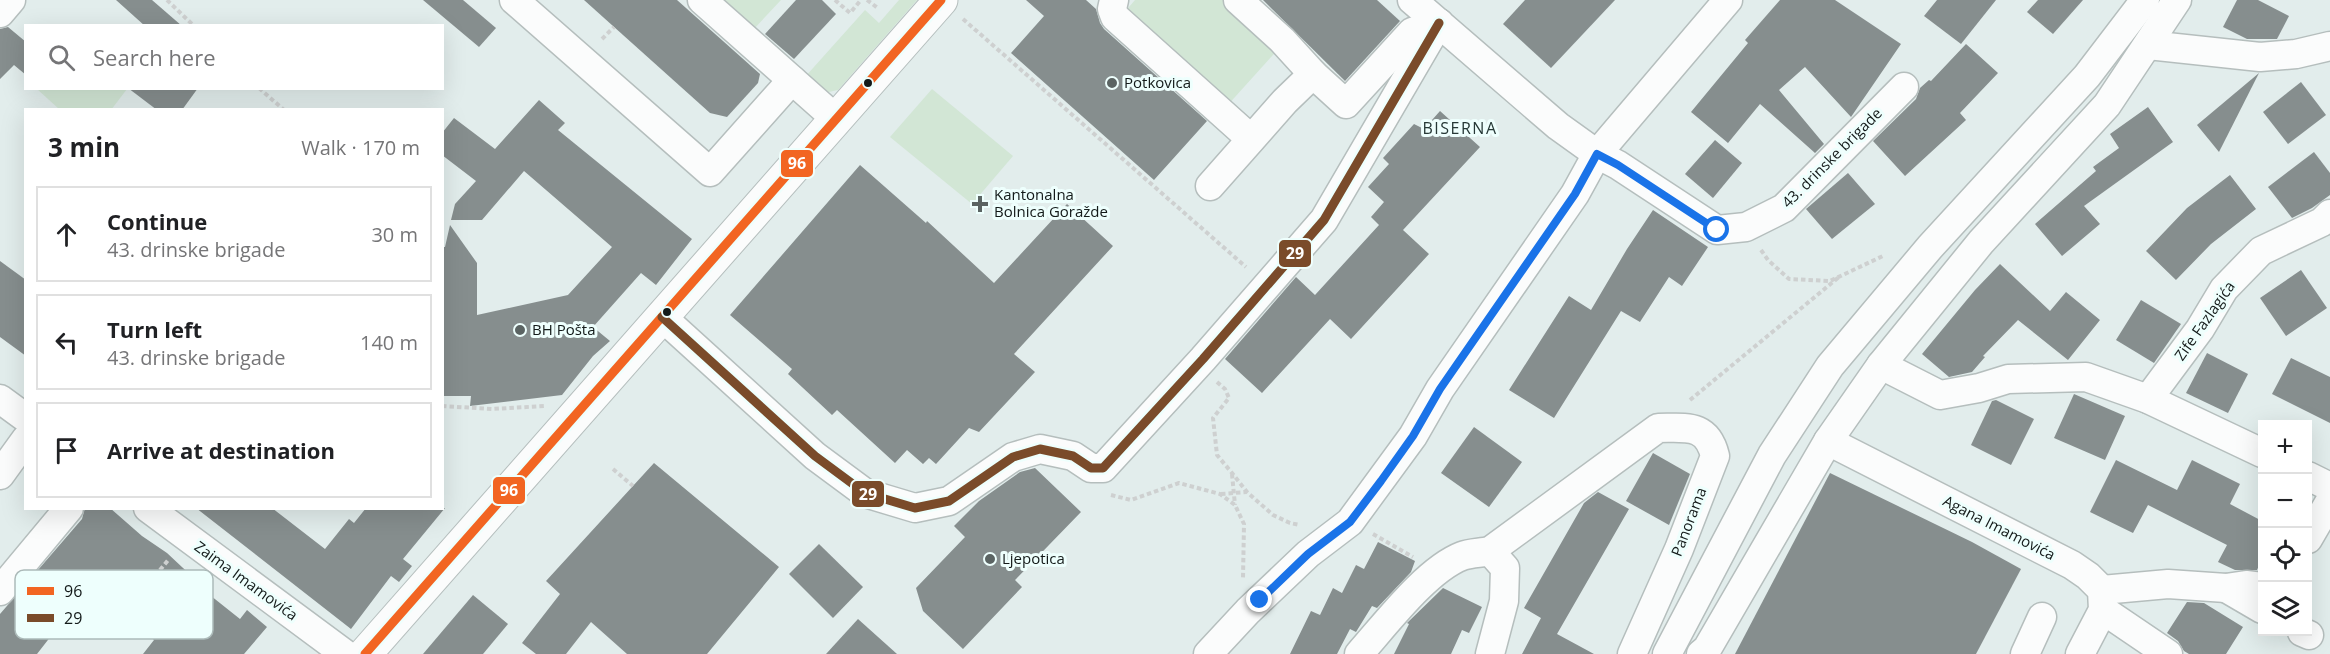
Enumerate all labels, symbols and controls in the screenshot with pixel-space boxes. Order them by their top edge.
search box [24,24,444,90]
icon: search [45,41,78,74]
text: Search here [93,42,216,72]
place label: Potkovica [1124,72,1191,92]
marker: Potkovica [1105,76,1119,90]
unlabelled marker [862,77,874,89]
street label: 43. drinske brigade [1777,103,1886,212]
district label: BISERNA [1422,117,1498,139]
text: 3 min [48,129,120,165]
text: Walk · 170 m [301,134,420,161]
line badge: 96 [780,149,814,178]
text: 96 [788,152,806,174]
place label: Kantonalna Bolnica Goražde [994,184,1108,221]
marker: Kantonalna Bolnica Goražde [971,195,989,213]
text: Continue [107,206,207,236]
route start [1703,216,1729,242]
icon: ahead [50,218,83,251]
text: 30 m [371,221,418,248]
text: 43. drinske brigade [107,236,285,263]
line badge: 29 [1278,239,1312,268]
text: 29 [1286,242,1304,264]
street label: Zife Fazlagića [2169,277,2239,364]
unlabelled marker [661,306,673,318]
text: Turn left [107,314,202,344]
place label: BH Pošta [532,319,596,339]
marker: BH Pošta [513,323,527,337]
icon: left [50,326,83,359]
text: 140 m [360,329,418,356]
text: 43. drinske brigade [107,344,285,371]
map controls [2258,420,2312,636]
button: + [2258,420,2312,474]
icon: arrive [50,434,83,467]
text: Arrive at destination [107,435,335,465]
button: − [2258,474,2312,528]
line badge: 96 [492,476,526,505]
text: 96 [500,479,518,501]
line badge: 29 [851,480,885,508]
text: 29 [859,483,877,505]
street label: Panorama [1666,484,1710,559]
street label: Agana Imamovića [1940,490,2059,564]
button: locate [2258,528,2312,582]
street label: Zaima Imamovića [191,536,302,624]
place label: Ljepotica [1002,548,1065,568]
marker: Ljepotica [983,552,997,566]
legend [15,570,213,639]
text: 96 [64,580,82,602]
button: layers [2258,582,2312,636]
route end [1246,586,1272,612]
text: 29 [64,607,82,629]

